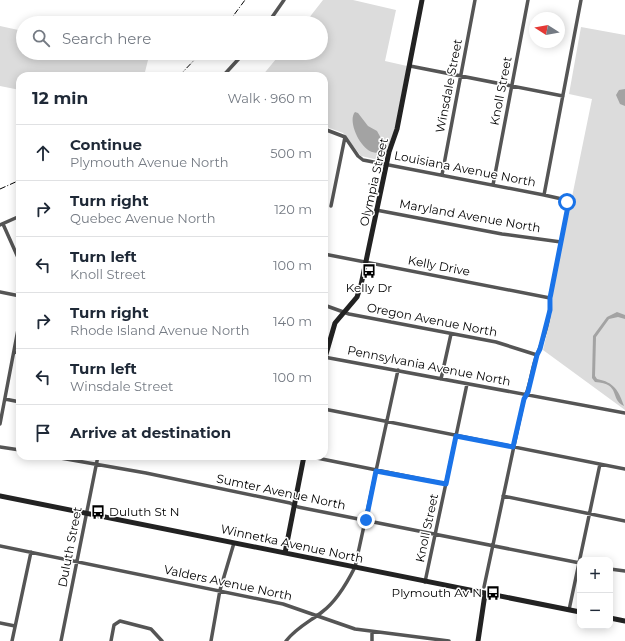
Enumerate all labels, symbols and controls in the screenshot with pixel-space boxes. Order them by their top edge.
north arrow [529,12,565,48]
search box [16,16,328,60]
icon: search [30,27,52,49]
text: Search here [62,29,151,48]
street label: Winsdale Street [432,38,465,134]
street label: Knoll Street [486,55,515,127]
text: 12 min [32,88,88,108]
text: Walk · 960 m [228,90,312,106]
text: Continue [70,135,142,154]
street label: Olympia Street [356,136,391,228]
icon: ahead [32,142,54,164]
text: 500 m [270,145,312,161]
street label: Louisiana Avenue North [393,147,537,190]
text: Plymouth Avenue North [70,154,229,170]
text: Turn right [70,191,149,210]
route start [558,193,576,211]
street label: Maryland Avenue North [398,196,542,235]
icon: right [32,198,54,220]
text: 120 m [274,201,312,217]
text: Quebec Avenue North [70,210,216,226]
text: Turn left [70,247,137,266]
street label: Kelly Drive [407,252,471,279]
icon: left [32,254,54,276]
text: 100 m [273,257,312,273]
bus stop icon: Kelly Dr [361,263,377,279]
text: Knoll Street [70,266,146,282]
place label: Kelly Dr [346,280,392,295]
street label: Oregon Avenue North [366,299,499,340]
text: Turn right [70,303,149,322]
icon: right [32,310,54,332]
text: 140 m [273,313,312,329]
text: Rhode Island Avenue North [70,322,250,338]
street label: Pennsylvania Avenue North [346,342,512,389]
text: Turn left [70,359,137,378]
icon: left [32,366,54,388]
text: 100 m [273,369,312,385]
text: Winsdale Street [70,378,173,394]
icon: arrive [32,422,54,444]
text: Arrive at destination [70,423,231,442]
street label: Sumter Avenue North [215,470,347,513]
street label: Knoll Street [412,492,441,564]
bus stop icon: Duluth St N [90,504,106,520]
place label: Duluth St N [109,504,180,519]
street label: Duluth Street [54,505,85,588]
route end [357,511,375,529]
street label: Winnetka Avenue North [219,521,365,566]
map controls [577,557,613,629]
button: + [577,557,613,593]
street label: Valders Avenue North [163,562,294,603]
place label: Plymouth Av N [392,585,482,600]
bus stop icon: Plymouth Av N [485,585,501,601]
button: − [577,593,613,629]

